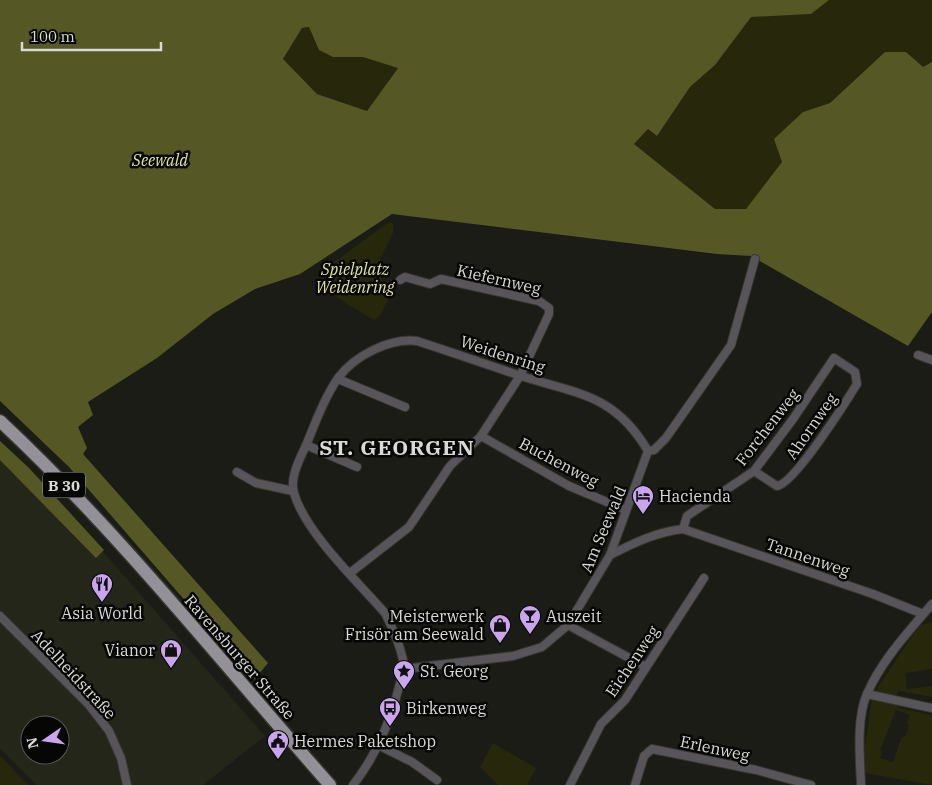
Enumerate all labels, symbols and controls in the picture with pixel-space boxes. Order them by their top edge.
scale bar [22,20,161,52]
text: 100 m [30,27,75,46]
park label: Seewald [131,150,188,170]
park label: Spielplatz Weidenring [316,259,395,297]
street label: Kiefernweg [455,260,543,298]
street label: Weidenring [458,331,548,377]
street label: Forchenweg [731,384,803,469]
street label: Ahornweg [781,389,841,463]
district label: ST. GEORGEN [319,433,475,461]
street label: Buchenweg [516,433,602,491]
road number: B 30 [43,472,85,498]
street label: Am Seewald [576,482,630,575]
hotel icon: Hacienda [631,484,655,515]
place label: Hacienda [659,486,731,506]
street label: Tannenweg [764,533,853,581]
restaurant icon: Asia World [90,572,114,603]
street label: Ravensburger Straße [180,591,300,723]
place label: Asia World [61,603,143,623]
bar icon: Auszeit [518,604,542,635]
place label: Meisterwerk Frisör am Seewald [345,606,485,644]
place label: Auszeit [546,606,602,626]
shop icon: Meisterwerk Frisör am Seewald [488,613,512,644]
street label: Eichenweg [601,621,663,700]
street label: Adelheidstraße [27,625,121,723]
shop icon: Vianor [159,638,183,669]
place label: Vianor [105,640,155,660]
place icon: St. Georg [392,659,416,690]
place label: St. Georg [420,661,488,681]
bus stop icon: Birkenweg [378,696,402,727]
place label: Birkenweg [406,698,486,718]
north arrow [20,715,70,765]
public building icon: Hermes Paketshop [266,729,290,760]
place label: Hermes Paketshop [294,731,436,751]
street label: Erlenweg [678,731,752,765]
text: N [22,736,42,750]

